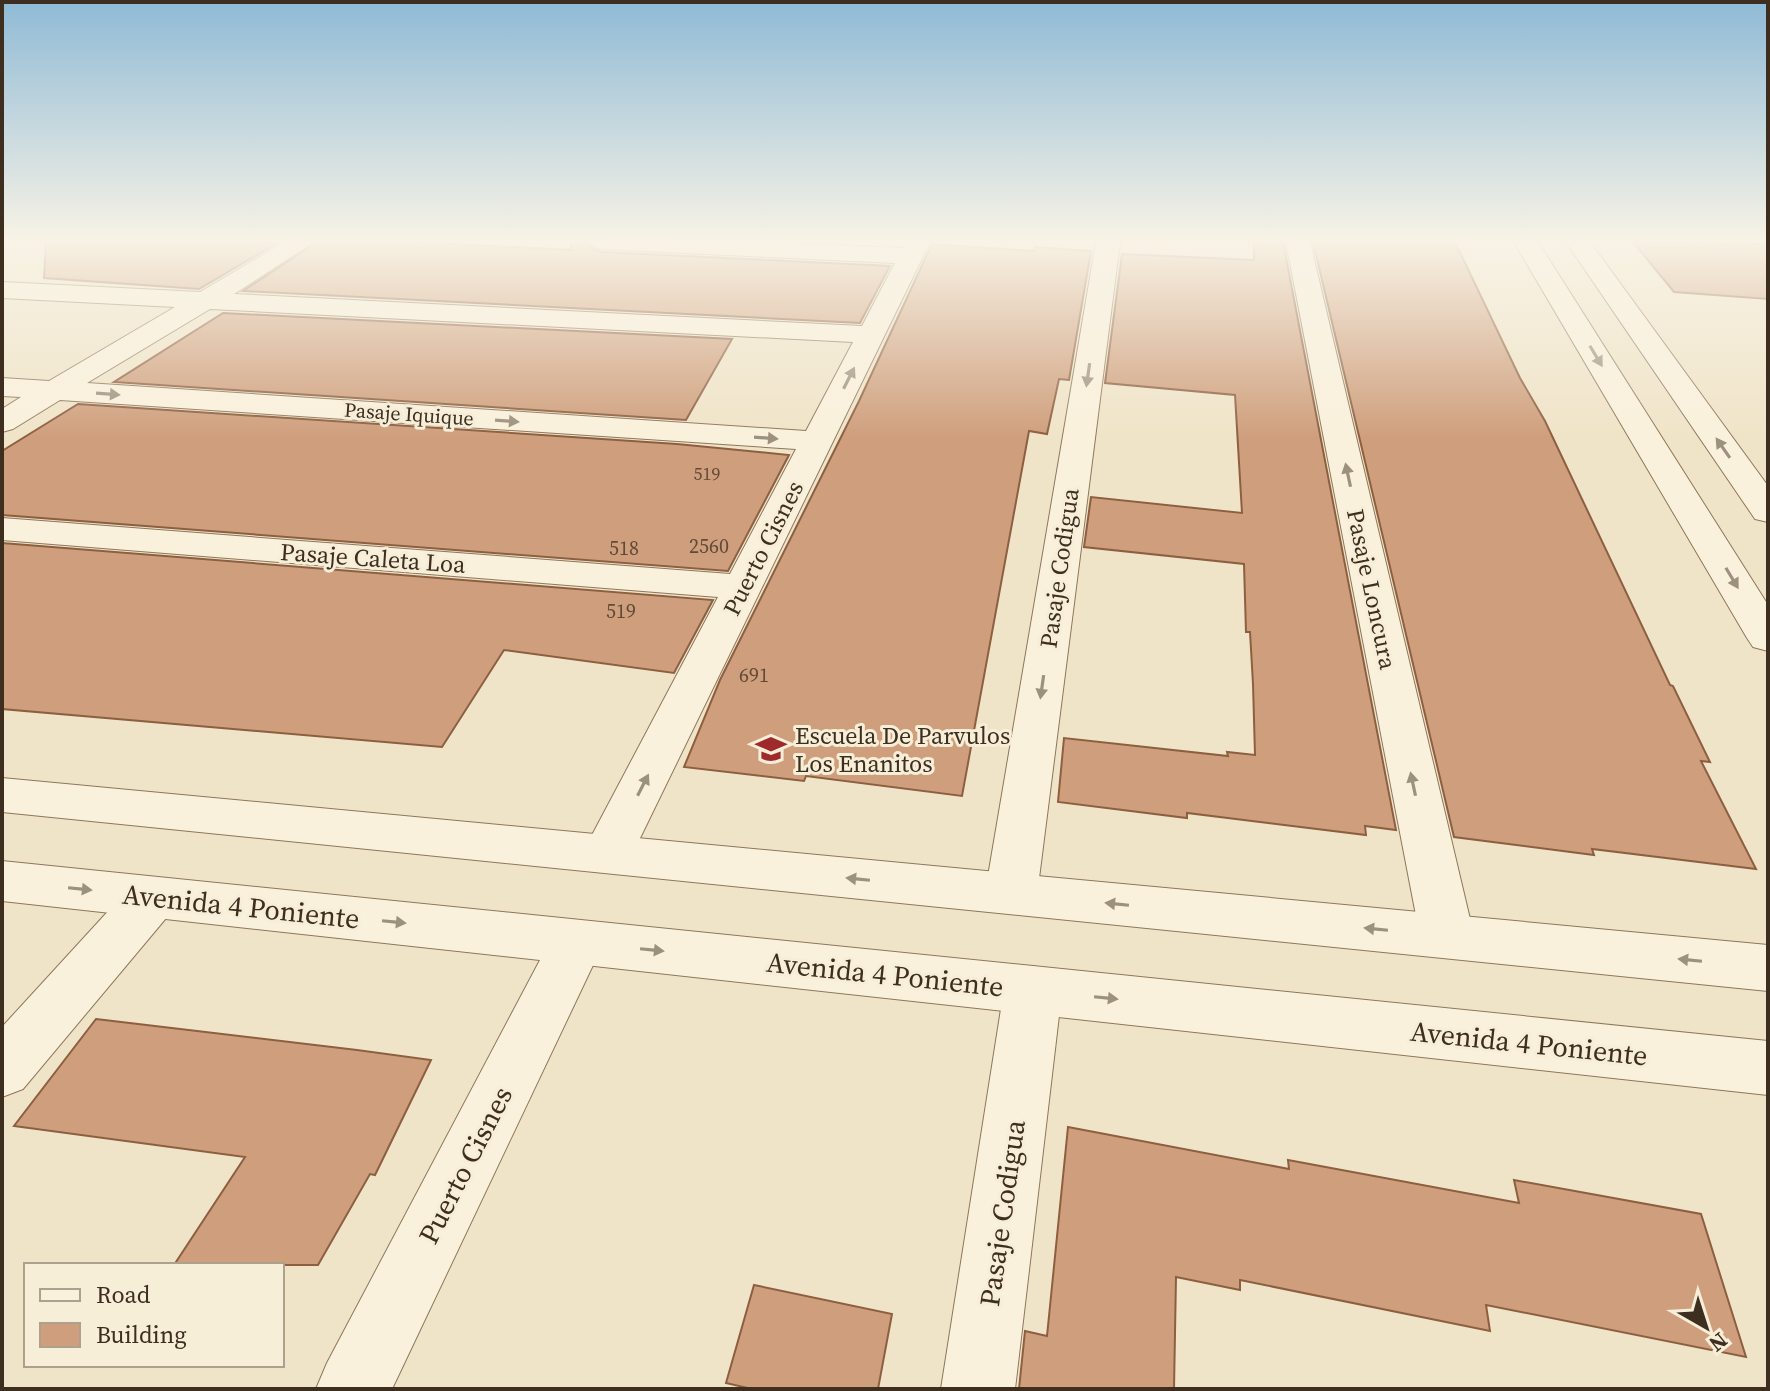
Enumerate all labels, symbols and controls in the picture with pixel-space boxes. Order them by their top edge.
one-way arrow [1589,345,1603,367]
one-way arrow [1081,362,1094,387]
one-way arrow [842,366,856,389]
one-way arrow [96,388,121,401]
street label: Pasaje Iquique [343,396,475,432]
one-way arrow [495,415,520,428]
one-way arrow [754,432,779,445]
one-way arrow [1716,437,1731,458]
house number: 519 [694,461,721,486]
one-way arrow [1341,463,1354,488]
street label: Puerto Cisnes [715,475,811,621]
street label: Pasaje Codigua [1031,485,1087,650]
street label: Pasaje Loncura [1339,506,1405,673]
house number: 2560 [689,532,729,560]
house number: 518 [609,534,639,562]
street label: Pasaje Caleta Loa [279,535,467,581]
one-way arrow [1724,567,1738,589]
house number: 519 [606,597,636,625]
house number: 691 [739,661,769,689]
one-way arrow [1035,675,1048,700]
place label: Escuela De Parvulos Los Enanitos [795,719,1010,780]
school or university icon: Escuela De Parvulos Los Enanitos [754,732,788,766]
one-way arrow [1406,772,1419,797]
one-way arrow [637,773,650,796]
one-way arrow [845,872,870,885]
street label: Avenida 4 Poniente [121,875,361,937]
one-way arrow [67,883,92,896]
one-way arrow [1104,897,1129,910]
one-way arrow [382,916,407,929]
one-way arrow [1363,923,1388,936]
one-way arrow [640,943,665,956]
street label: Avenida 4 Poniente [765,943,1005,1005]
one-way arrow [1677,954,1702,967]
one-way arrow [1094,991,1119,1004]
street label: Avenida 4 Poniente [1409,1012,1649,1074]
street label: Puerto Cisnes [409,1080,521,1250]
street label: Pasaje Codigua [970,1117,1034,1309]
legend [24,1263,284,1367]
text: Road [96,1278,151,1311]
north arrow [1666,1287,1746,1367]
text: Building [96,1318,187,1351]
text: N [1703,1326,1734,1359]

